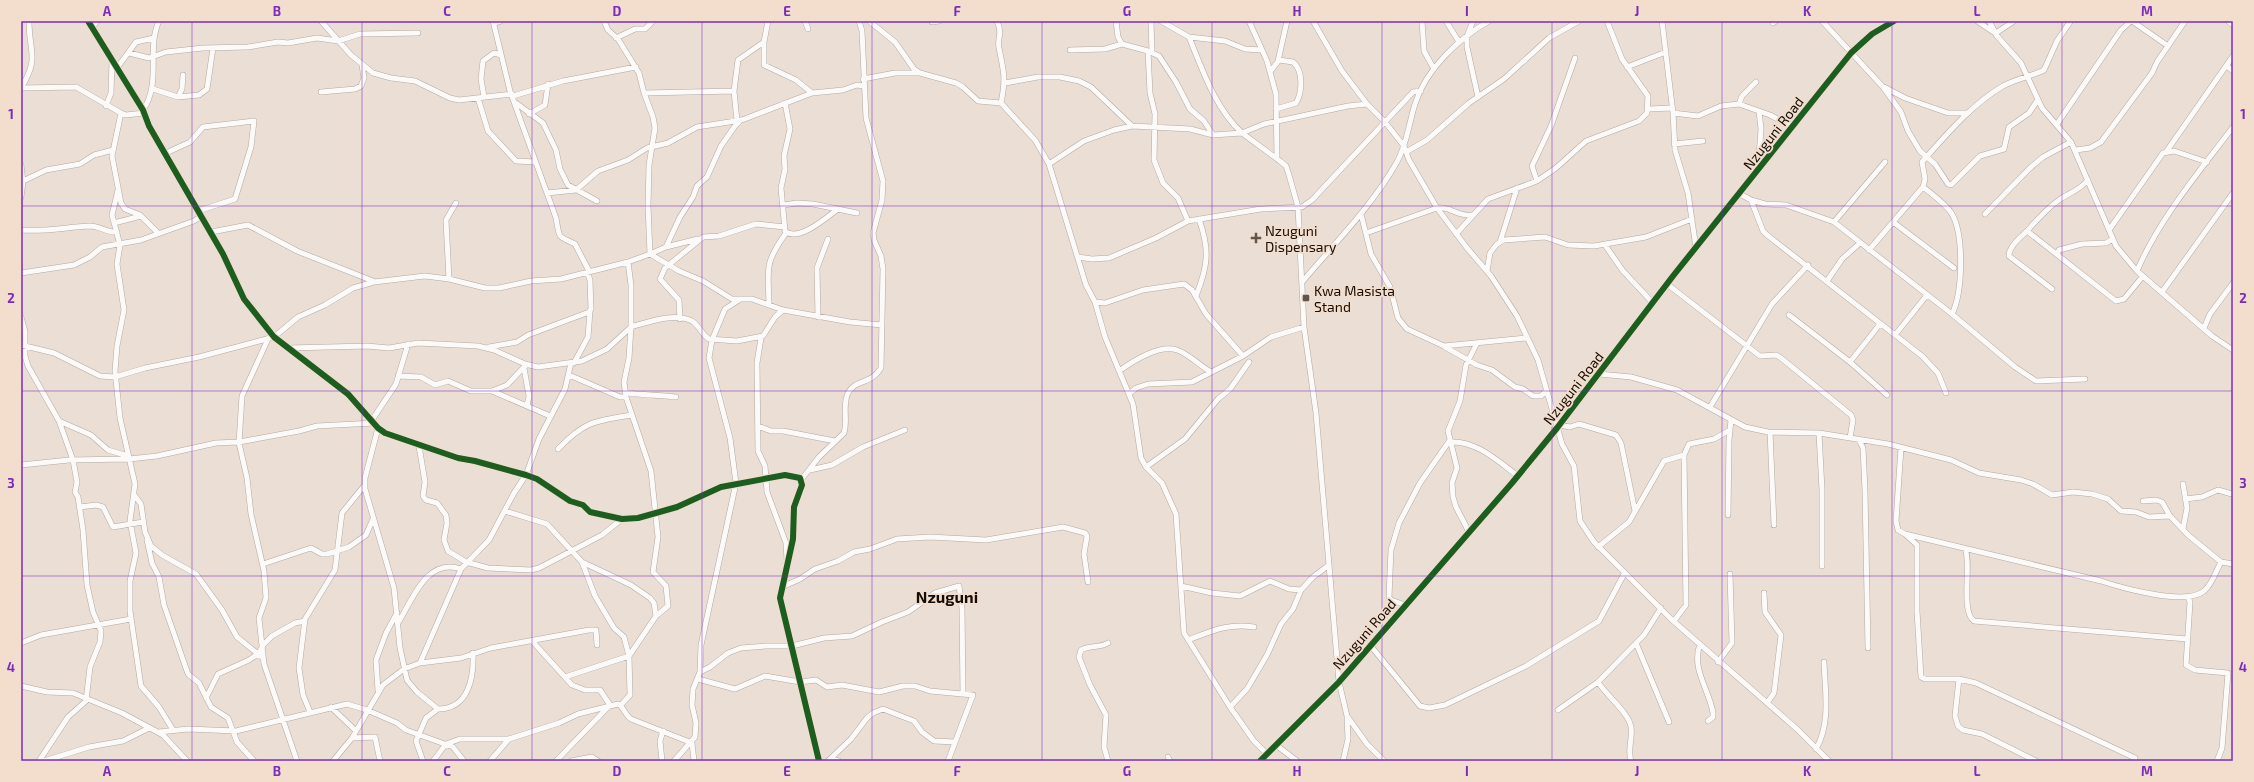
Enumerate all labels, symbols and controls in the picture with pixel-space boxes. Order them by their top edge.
text: A [103,3,112,19]
text: B [273,3,281,19]
text: C [443,3,451,19]
text: D [613,3,622,19]
text: E [783,3,791,19]
text: F [953,3,961,19]
text: G [1123,3,1131,19]
text: H [1293,3,1302,19]
text: I [1465,3,1469,19]
text: J [1635,3,1639,19]
text: K [1803,3,1812,19]
text: L [1974,3,1981,19]
text: M [2141,3,2153,19]
street label: Nzuguni Road [1739,93,1807,173]
text: 1 [8,106,14,122]
text: 1 [2240,106,2246,122]
place label: Nzuguni Dispensary [1265,222,1337,255]
marker: Nzuguni Dispensary [1250,232,1262,244]
place label: Kwa Masista Stand [1314,282,1395,315]
text: 2 [7,290,15,306]
text: 2 [2239,290,2247,306]
marker: Kwa Masista Stand [1301,293,1311,303]
street label: Nzuguni Road [1539,348,1607,428]
text: 3 [7,475,15,491]
text: 3 [2239,475,2247,491]
district label: Nzuguni [916,587,978,606]
street label: Nzuguni Road [1329,595,1399,673]
text: 4 [7,659,15,675]
text: 4 [2239,659,2247,675]
text: A [103,763,112,779]
text: B [273,763,281,779]
text: C [443,763,451,779]
text: D [613,763,622,779]
text: E [783,763,791,779]
text: F [953,763,961,779]
text: G [1123,763,1131,779]
text: H [1293,763,1302,779]
text: I [1465,763,1469,779]
text: J [1635,763,1639,779]
text: K [1803,763,1812,779]
text: L [1974,763,1981,779]
text: M [2141,763,2153,779]

